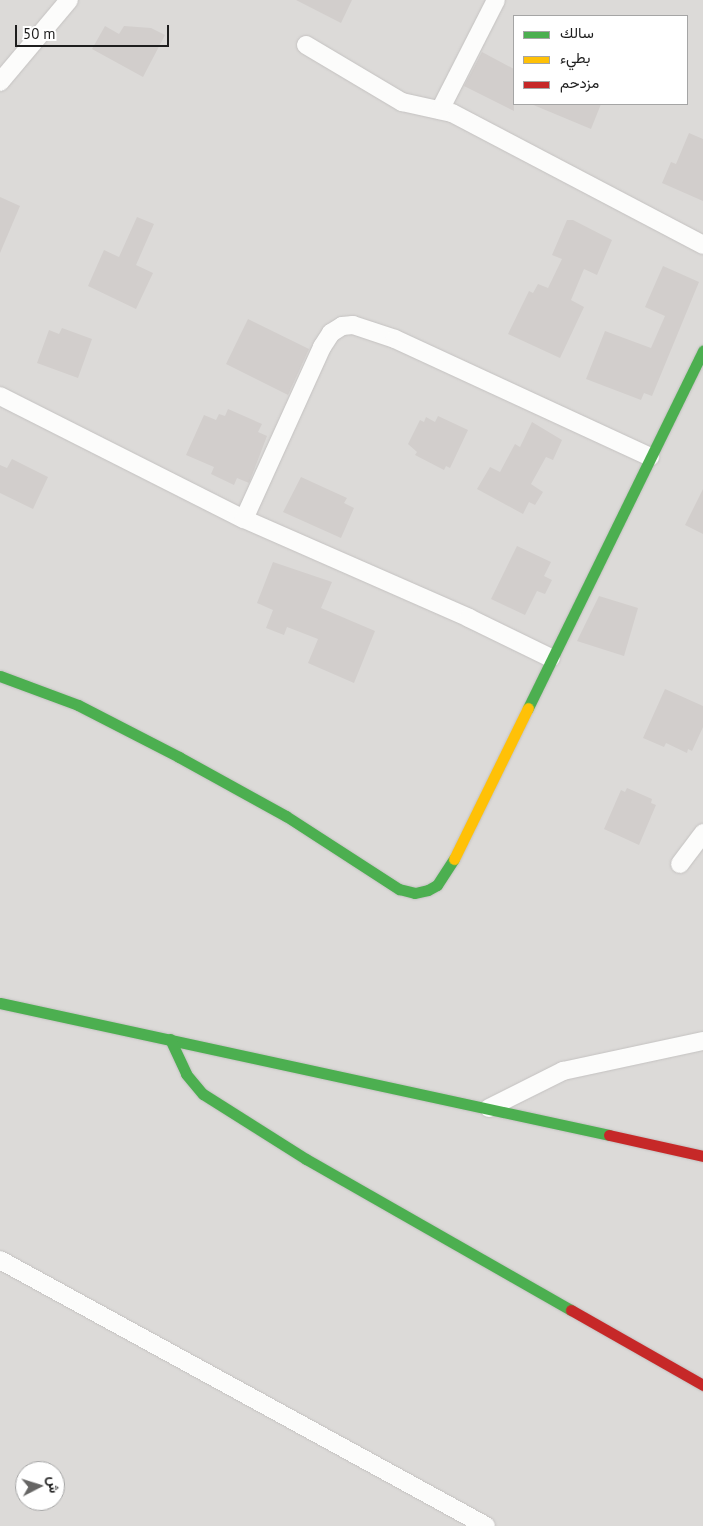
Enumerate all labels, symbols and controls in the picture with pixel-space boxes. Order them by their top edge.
scale bar [18,15,171,47]
legend [513,15,688,105]
text: سالك [560,23,594,42]
text: 50 m [23,24,56,43]
text: بطيء [560,48,590,67]
text: مزدحم [560,73,599,92]
north arrow [15,1461,65,1511]
text: ش [44,1476,64,1494]

